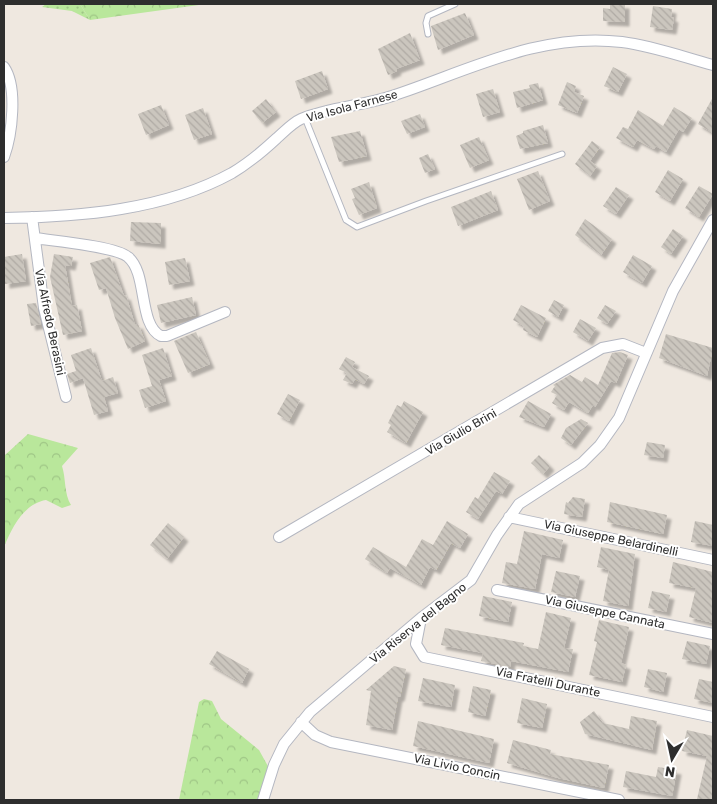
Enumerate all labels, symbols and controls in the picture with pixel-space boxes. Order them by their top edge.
street label: Via Isola Farnese [305,87,399,125]
street label: Via Alfredo Berasini [32,267,68,377]
street label: Via Giulio Brini [423,406,499,458]
street label: Via Giuseppe Belardinelli [543,517,679,559]
street label: Via Riserva del Bagno [367,580,469,666]
street label: Via Giuseppe Cannata [544,592,666,632]
street label: Via Fratelli Durante [494,664,602,700]
north arrow [647,734,697,784]
street label: Via Livio Concin [412,751,502,783]
text: N [664,762,676,781]

